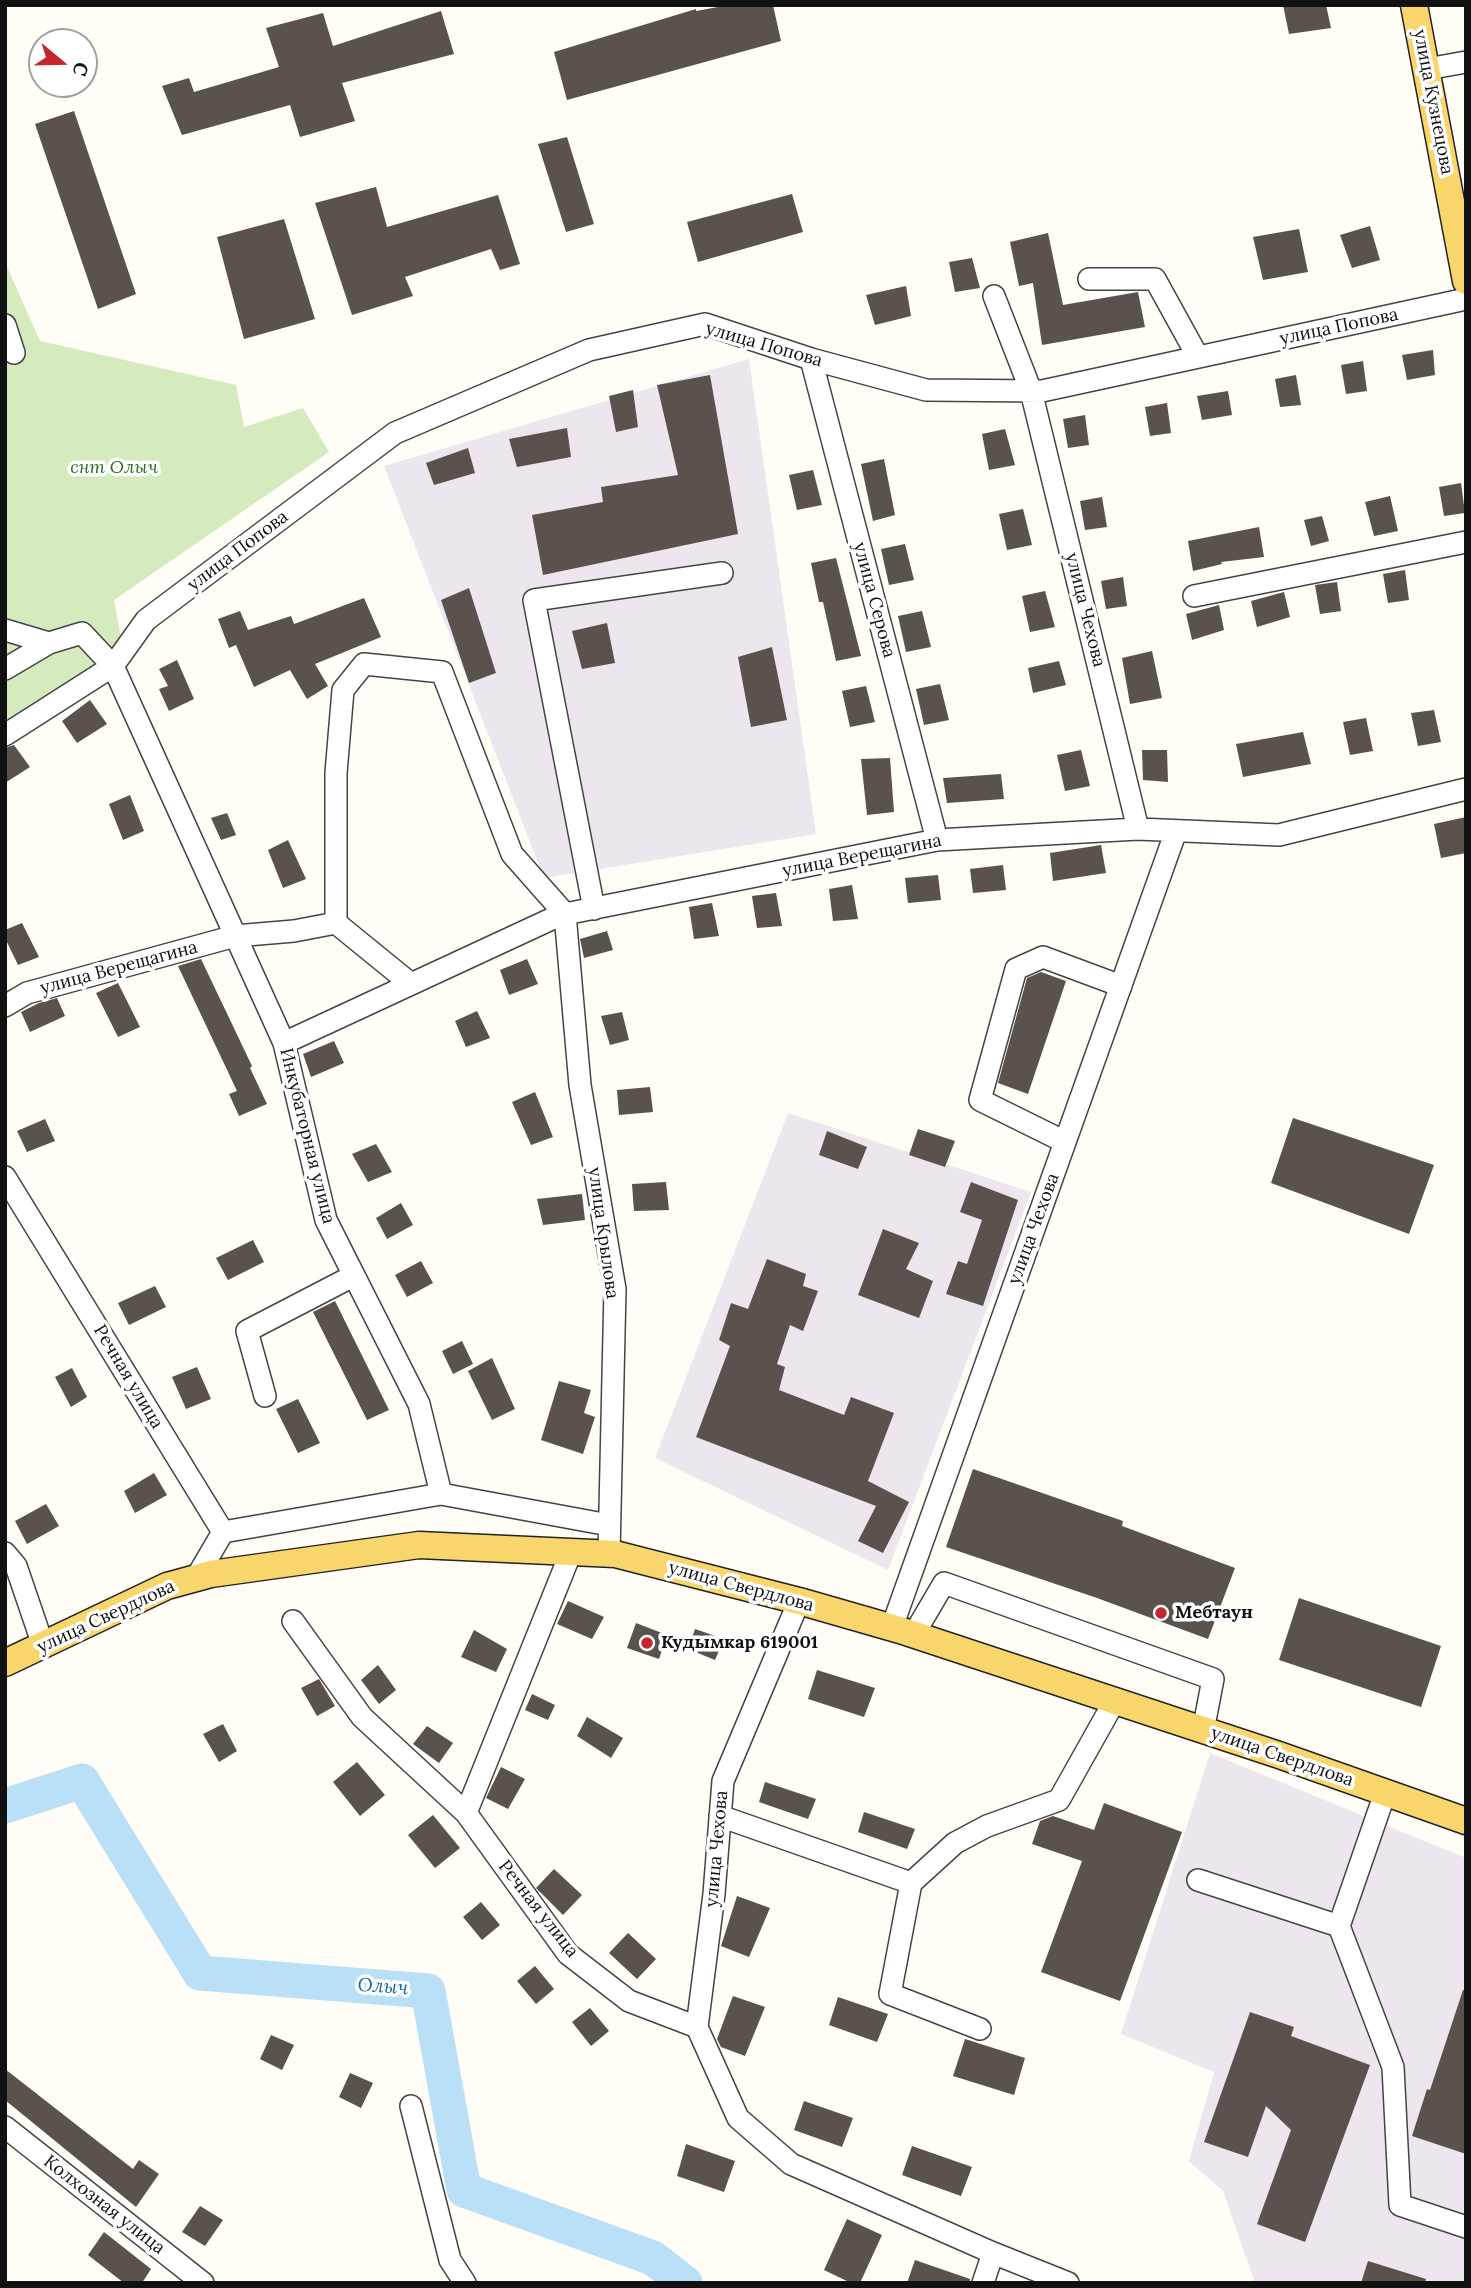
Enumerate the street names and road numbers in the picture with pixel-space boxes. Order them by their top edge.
street label: улица Кузнецова [1408,28,1458,176]
street label: улица Попова [1278,304,1400,350]
street label: улица Попова [703,318,825,372]
street label: улица Попова [183,506,293,596]
street label: улица Серова [848,540,900,660]
street label: улица Чехова [1060,551,1110,669]
street label: улица Верещагина [780,830,944,882]
street label: улица Верещагина [38,937,200,999]
street label: Инкубаторная улица [275,1046,339,1226]
street label: улица Крылова [583,1166,623,1300]
street label: улица Чехова [1004,1170,1064,1288]
street label: Речная улица [88,1321,168,1433]
street label: улица Свердлова [666,1557,816,1617]
street label: улица Свердлова [34,1576,178,1658]
street label: улица Свердлова [1208,1722,1356,1792]
street label: улица Чехова [701,1790,733,1908]
street label: Речная улица [493,1856,583,1962]
street label: Колхозная улица [39,2151,169,2259]

